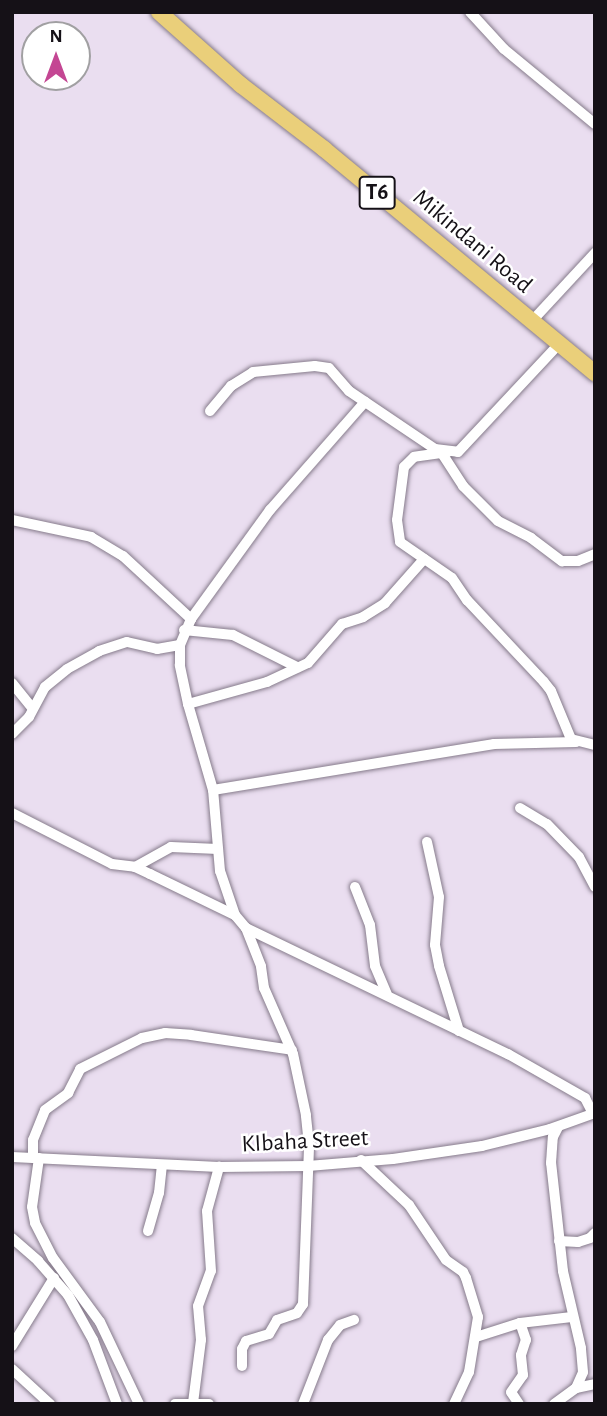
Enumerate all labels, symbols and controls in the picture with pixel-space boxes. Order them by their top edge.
north arrow [21,21,91,91]
text: N [49,27,63,46]
road number: T6 [358,174,396,212]
street label: Mikindani Road [406,184,538,300]
street label: KIbaha Street [241,1124,369,1160]

